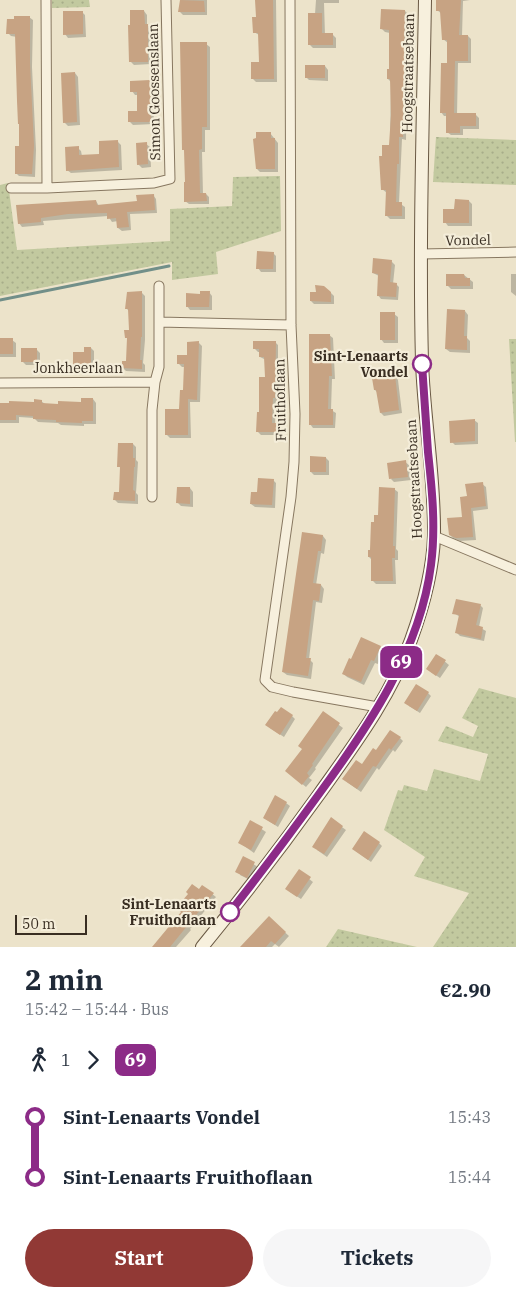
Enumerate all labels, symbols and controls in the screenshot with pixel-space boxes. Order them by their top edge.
street label: Hoogstraatsebaan [398,13,418,133]
street label: Simon Goossenslaan [144,23,164,161]
street label: Vondel [445,231,491,249]
place label: Sint-Lenaarts Vondel [314,347,408,381]
marker: Sint-Lenaarts Vondel [412,354,432,374]
street label: Jonkheerlaan [33,359,123,377]
street label: Fruithoflaan [270,359,290,441]
street label: Hoogstraatsebaan [402,419,426,539]
line badge: 69 [378,646,424,678]
text: 69 [390,650,412,673]
place label: Sint-Lenaarts Fruithoflaan [122,895,216,929]
marker: Sint-Lenaarts Fruithoflaan [220,902,240,922]
scale bar [15,912,88,935]
text: 50 m [22,915,55,933]
text: 2 min [25,961,103,998]
text: €2.90 [440,978,491,1002]
text: 15:42 – 15:44 · Bus [25,999,169,1019]
icon: walk [25,1046,53,1074]
icon: forward [79,1046,107,1074]
text: 69 [125,1048,146,1071]
text: 1 [61,1050,71,1070]
text: Sint-Lenaarts Vondel [63,1105,260,1129]
text: 15:43 [448,1107,491,1127]
text: Sint-Lenaarts Fruithoflaan [63,1165,313,1189]
text: 15:44 [448,1167,491,1187]
button: Start [25,1229,253,1287]
button: Tickets [263,1229,491,1287]

